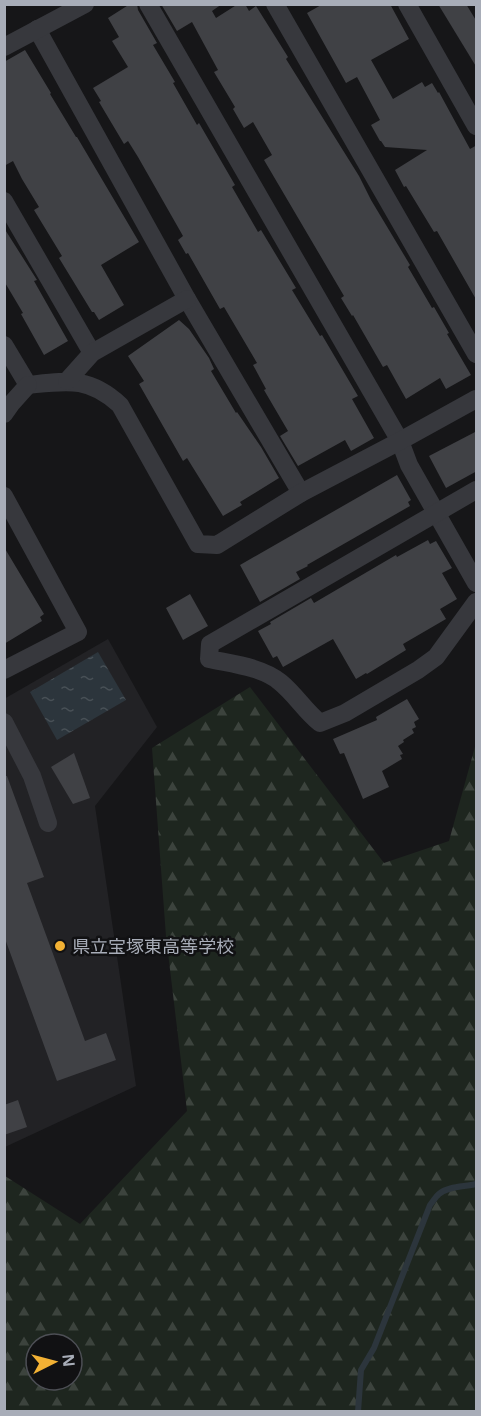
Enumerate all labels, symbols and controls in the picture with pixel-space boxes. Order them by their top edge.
place label: 県立宝塚東高等学校 [72,934,234,958]
marker: 県立宝塚東高等学校 [53,939,67,953]
north arrow [24,1332,84,1392]
text: N [57,1353,81,1368]

